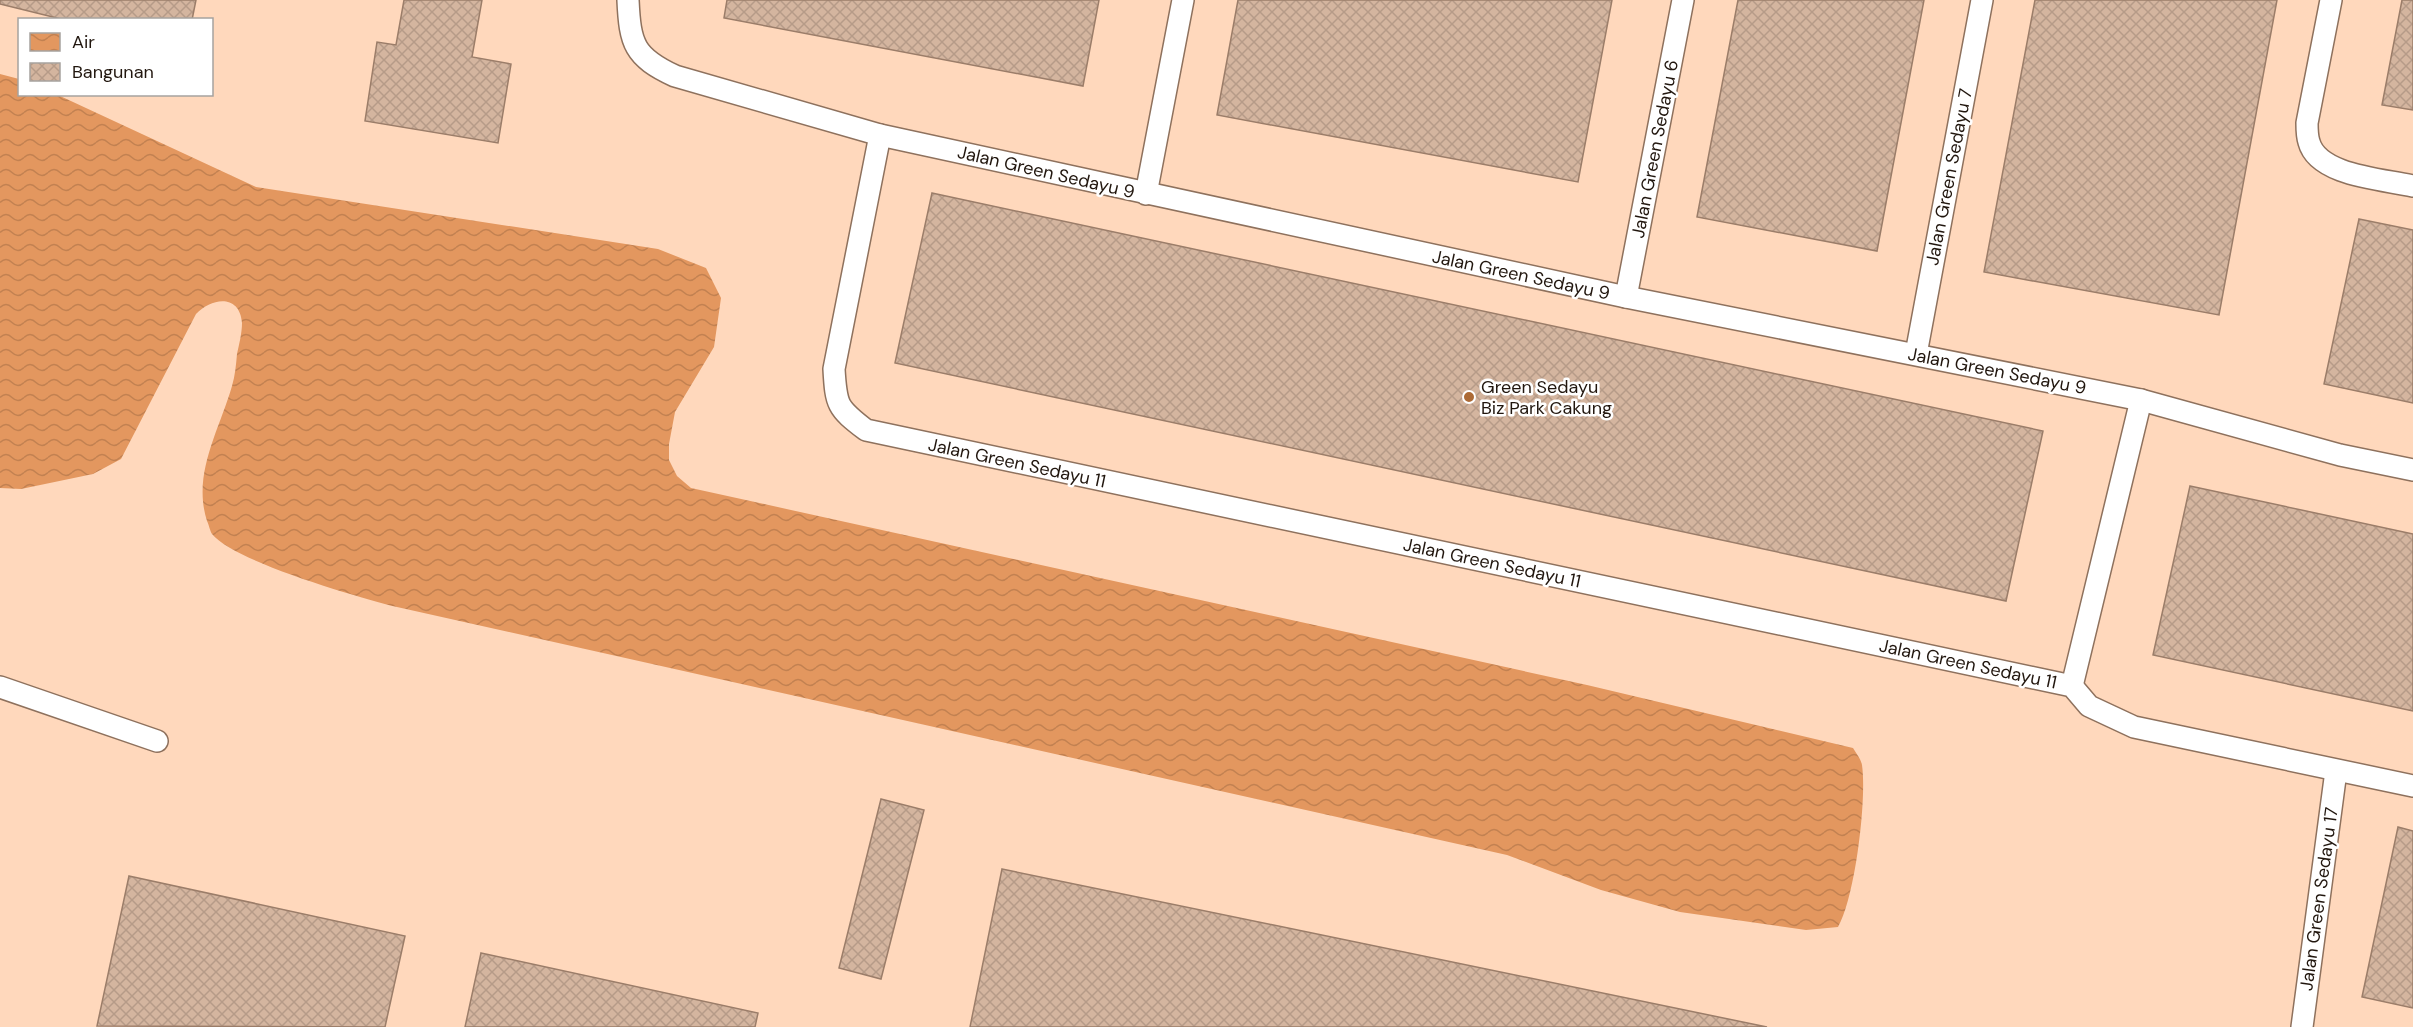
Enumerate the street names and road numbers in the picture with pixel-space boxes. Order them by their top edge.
street label: Jalan Green Sedayu 6 [1626,58,1684,240]
street label: Jalan Green Sedayu 7 [1920,87,1978,267]
street label: Jalan Green Sedayu 9 [955,140,1137,204]
street label: Jalan Green Sedayu 9 [1430,244,1612,306]
street label: Jalan Green Sedayu 9 [1906,342,2088,400]
street label: Jalan Green Sedayu 11 [926,432,1108,494]
street label: Jalan Green Sedayu 11 [1401,532,1583,594]
street label: Jalan Green Sedayu 11 [1877,633,2059,695]
street label: Jalan Green Sedayu 17 [2294,806,2344,992]

